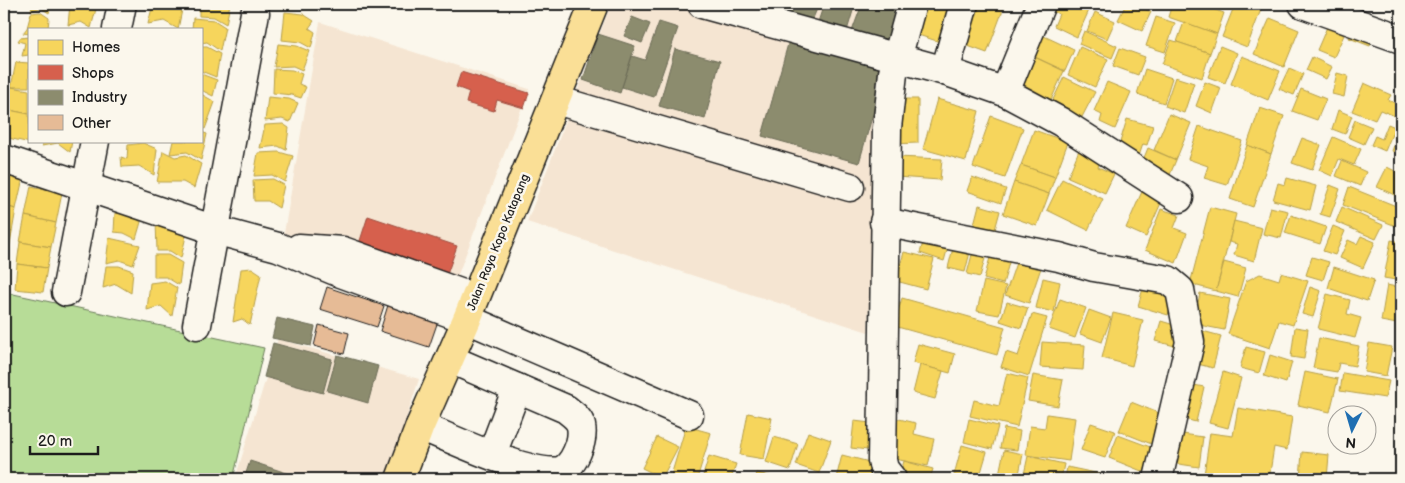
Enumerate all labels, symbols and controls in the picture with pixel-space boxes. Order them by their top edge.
legend [28,28,202,142]
text: Homes [72,38,121,57]
text: Shops [72,64,115,83]
text: Industry [72,88,127,107]
text: Other [72,114,111,133]
street label: Jalan Raya Kopo Katapang [464,172,533,313]
north arrow [1328,406,1378,456]
scale bar [30,423,98,455]
text: 20 m [38,432,72,451]
text: N [1345,434,1357,451]

